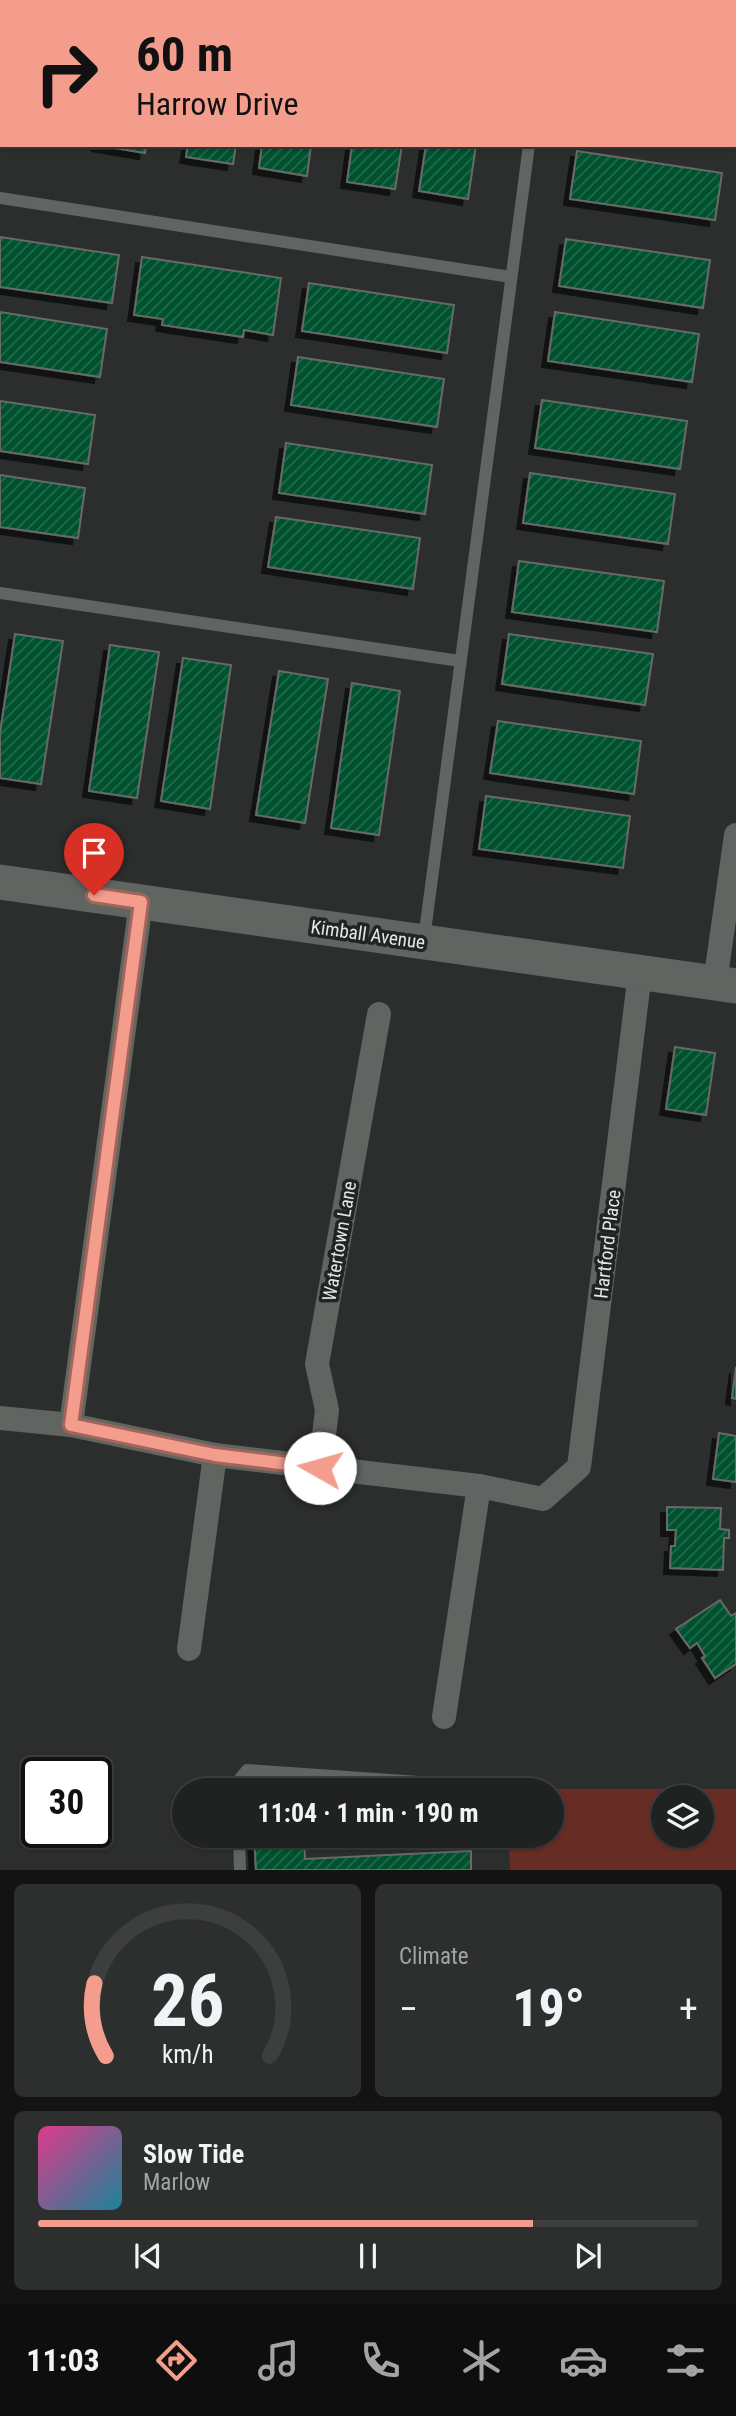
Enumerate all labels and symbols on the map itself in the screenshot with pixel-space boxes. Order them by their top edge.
pin [64,823,124,895]
street label: Kimball Avenue [309,915,427,954]
street label: Watertown Lane [318,1179,361,1303]
street label: Hartford Place [589,1188,626,1300]
position arrow [283,1431,357,1505]
speed limit sign: 30 [21,1757,112,1848]

